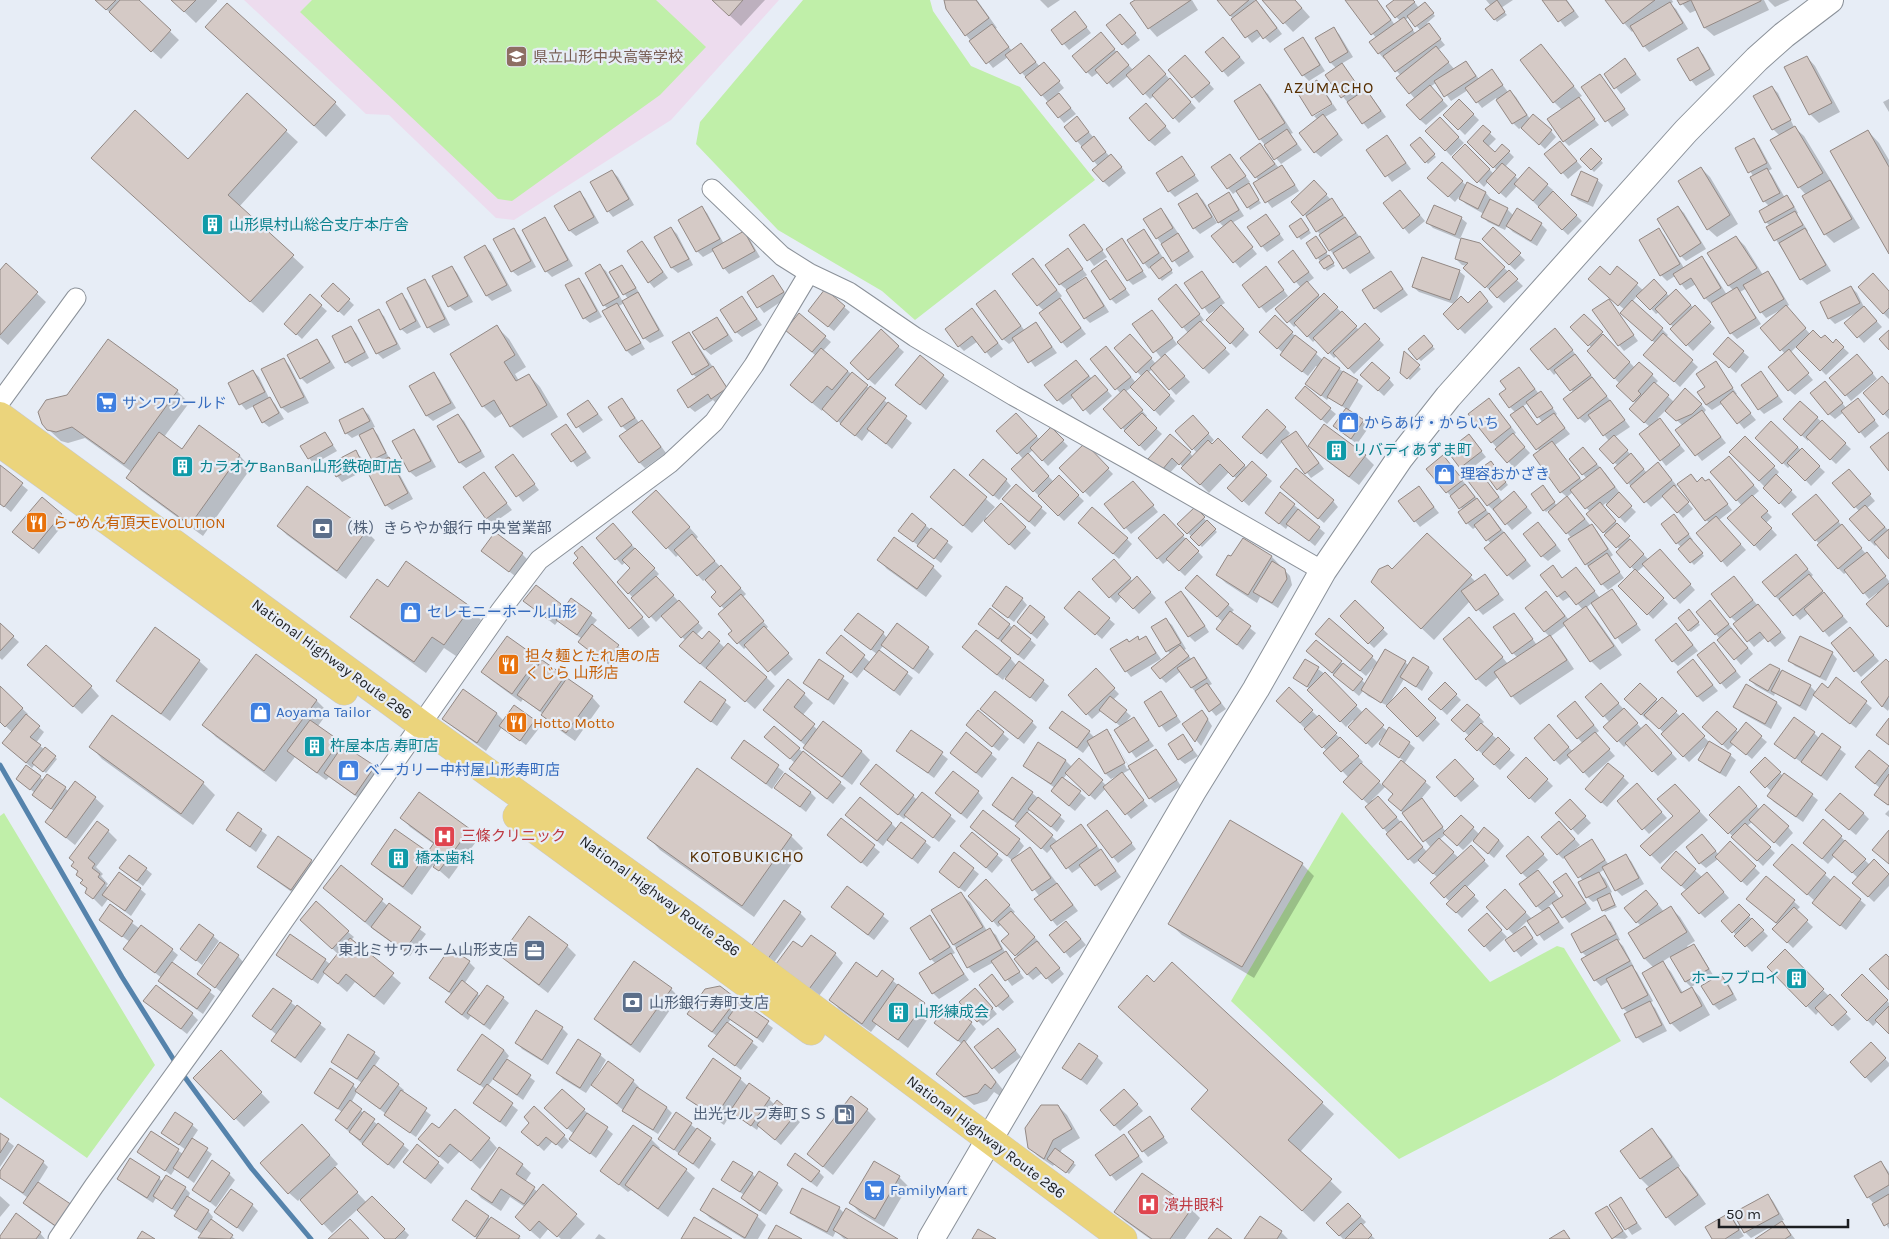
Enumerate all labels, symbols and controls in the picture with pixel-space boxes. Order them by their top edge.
school or university icon: 県立山形中央高等学校 [505,45,529,69]
place label: 県立山形中央高等学校 [533,48,683,66]
district label: AZUMACHO [1284,78,1374,97]
building icon: 山形県村山総合支庁本庁舎 [201,213,225,237]
place label: 山形県村山総合支庁本庁舎 [229,216,409,234]
supermarket icon: サンワワールド [94,391,118,415]
place label: サンワワールド [122,394,227,412]
shop icon: からあげ・からいち [1336,411,1360,435]
place label: からあげ・からいち [1364,414,1499,432]
building icon: リバティあずま町 [1325,438,1349,462]
place label: リバティあずま町 [1353,441,1472,459]
building icon: カラオケBanBan山形鉄砲町店 [171,455,195,479]
place label: カラオケBanBan山形鉄砲町店 [199,458,402,476]
shop icon: 理容おかざき [1432,462,1456,486]
place label: 理容おかざき [1460,465,1550,483]
restaurant icon: らｰめん有頂天EVOLUTION [25,511,49,535]
place label: らｰめん有頂天EVOLUTION [53,514,225,532]
bank icon: （株）きらやか銀行 中央営業部 [310,516,334,540]
place label: （株）きらやか銀行 中央営業部 [338,519,552,537]
street label: National Highway Route 286 [248,595,416,723]
shop icon: セレモニーホール山形 [399,600,423,624]
place label: セレモニーホール山形 [427,603,577,621]
place label: 担々麺とたれ唐の店 くじら 山形店 [525,647,660,682]
restaurant icon: 担々麺とたれ唐の店 くじら 山形店 [497,653,521,677]
shop icon: Aoyama Tailor [248,700,272,724]
place label: Aoyama Tailor [276,703,371,721]
restaurant icon: Hotto Motto [505,711,529,735]
place label: Hotto Motto [533,714,615,732]
building icon: 杵屋本店 寿町店 [302,734,326,758]
place label: 杵屋本店 寿町店 [330,737,439,755]
shop icon: ベーカリー中村屋山形寿町店 [337,758,361,782]
place label: ベーカリー中村屋山形寿町店 [365,761,560,779]
hospital icon: 三條クリニック [433,824,457,848]
place label: 三條クリニック [461,827,566,845]
street label: National Highway Route 286 [576,832,744,960]
building icon: 橋本歯科 [387,846,411,870]
district label: KOTOBUKICHO [690,847,804,866]
place label: 橋本歯科 [415,849,475,867]
office icon: 東北ミサワホーム山形支店 [522,938,546,962]
place label: 東北ミサワホーム山形支店 [338,941,518,959]
building icon: ホーフブロイ [1784,966,1808,990]
place label: ホーフブロイ [1691,969,1780,987]
bank icon: 山形銀行寿町支店 [621,991,645,1015]
place label: 山形銀行寿町支店 [649,994,769,1012]
building icon: 山形練成会 [886,1000,910,1024]
place label: 山形練成会 [914,1003,989,1021]
street label: National Highway Route 286 [903,1072,1069,1202]
fuel station icon: 出光セルフ寿町ＳＳ [832,1102,856,1126]
place label: 出光セルフ寿町ＳＳ [693,1105,828,1123]
supermarket icon: FamilyMart [862,1178,886,1202]
place label: FamilyMart [890,1181,968,1199]
hospital icon: 濱井眼科 [1136,1193,1160,1217]
place label: 濱井眼科 [1164,1196,1224,1214]
scale bar [1719,1196,1848,1228]
text: 50 m [1726,1205,1761,1223]

